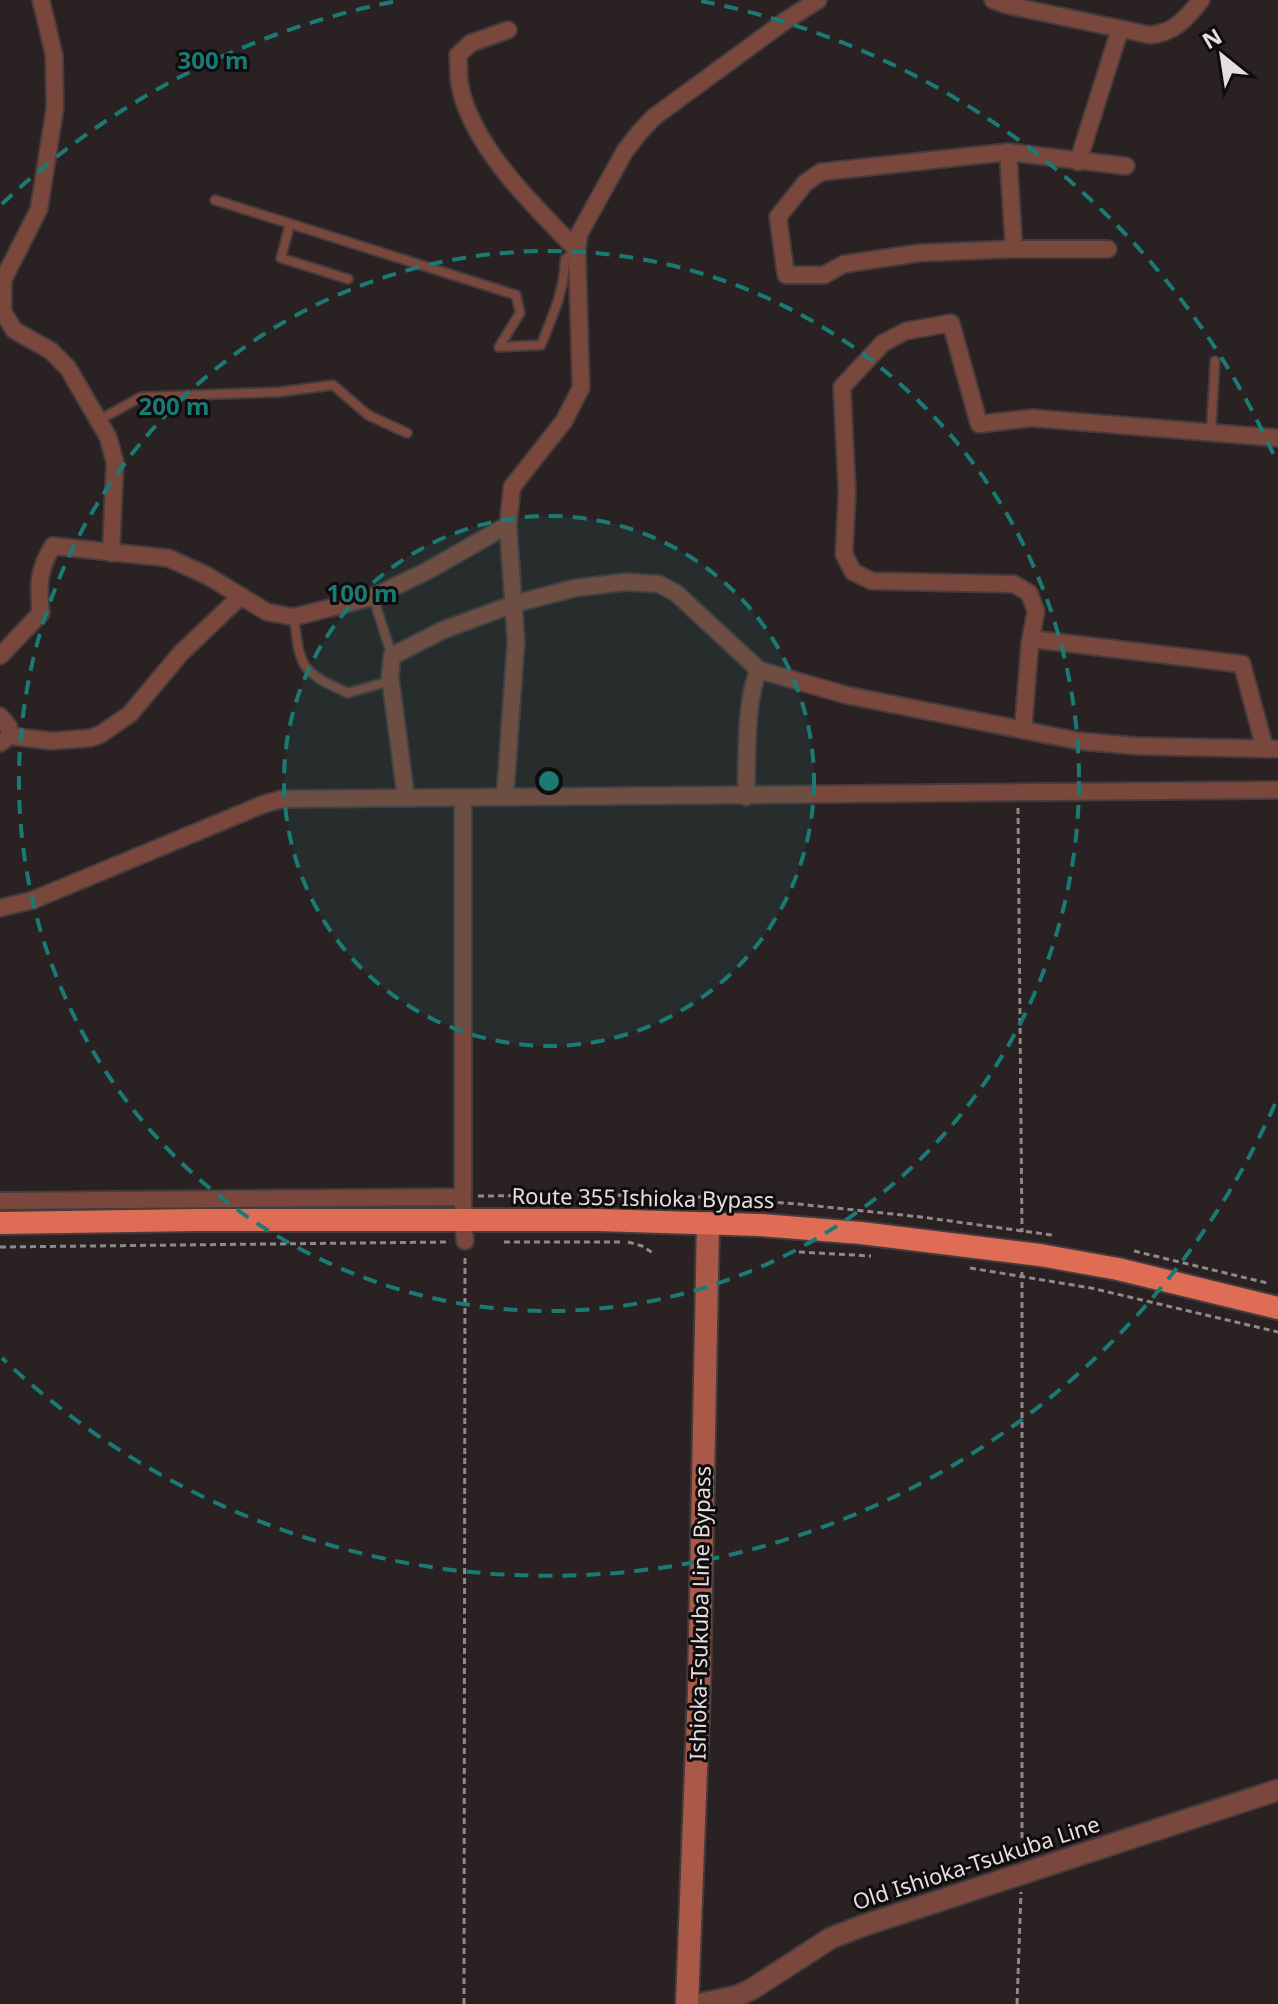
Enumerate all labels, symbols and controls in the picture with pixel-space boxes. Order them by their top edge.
north arrow [1182,16,1262,96]
text: N [1196,20,1227,55]
text: 300 m [178,43,248,76]
text: 200 m [139,389,209,422]
text: 100 m [327,576,397,609]
centre of rings [535,767,563,795]
street label: Route 355 Ishioka Bypass [511,1180,775,1214]
street label: Ishioka-Tsukuba Line Bypass [681,1466,717,1760]
street label: Old Ishioka-Tsukuba Line [848,1808,1103,1916]

